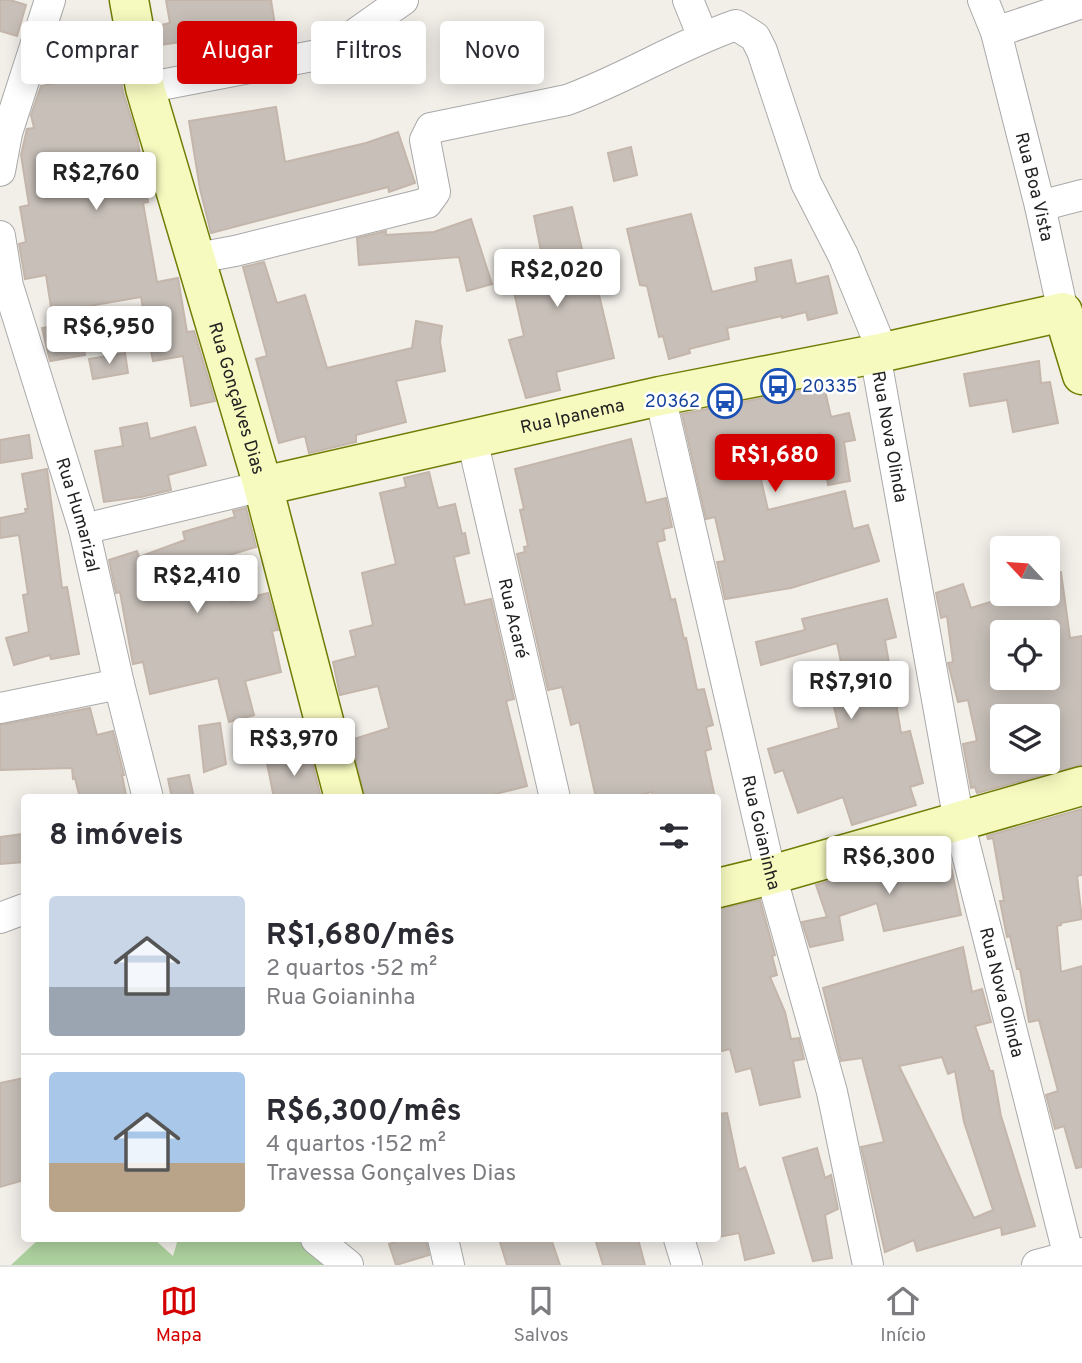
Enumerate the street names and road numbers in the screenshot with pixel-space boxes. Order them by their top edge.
street label: Rua Boa Vista [1009,130,1057,244]
street label: Rua Gonçalves Dias [202,320,269,477]
street label: Rua Nova Olinda [865,369,911,505]
street label: Rua Ipanema [518,394,627,440]
street label: Rua Humarizal [49,455,103,575]
street label: Rua Acaré [492,576,532,661]
street label: Rua Goianinha [735,773,785,893]
street label: Rua Nova Olinda [973,925,1028,1060]

